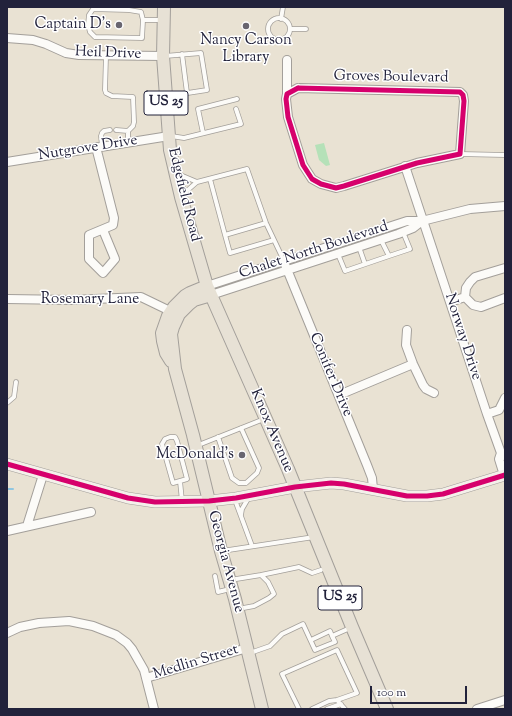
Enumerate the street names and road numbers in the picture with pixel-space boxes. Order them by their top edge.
street label: Heil Drive [74,44,142,64]
street label: Groves Boulevard [333,68,449,88]
road number: US 25 [144,91,188,115]
street label: Nutgrove Drive [37,132,139,166]
street label: Edgefield Road [163,146,203,244]
street label: Chalet North Boulevard [237,218,391,284]
street label: Rosemary Lane [41,291,139,309]
street label: Norway Drive [439,291,485,383]
street label: Conifer Drive [304,330,356,420]
street label: Knox Avenue [245,386,297,476]
street label: Georgia Avenue [203,509,247,615]
road number: US 25 [318,586,362,610]
street label: Medlin Street [151,641,241,685]

